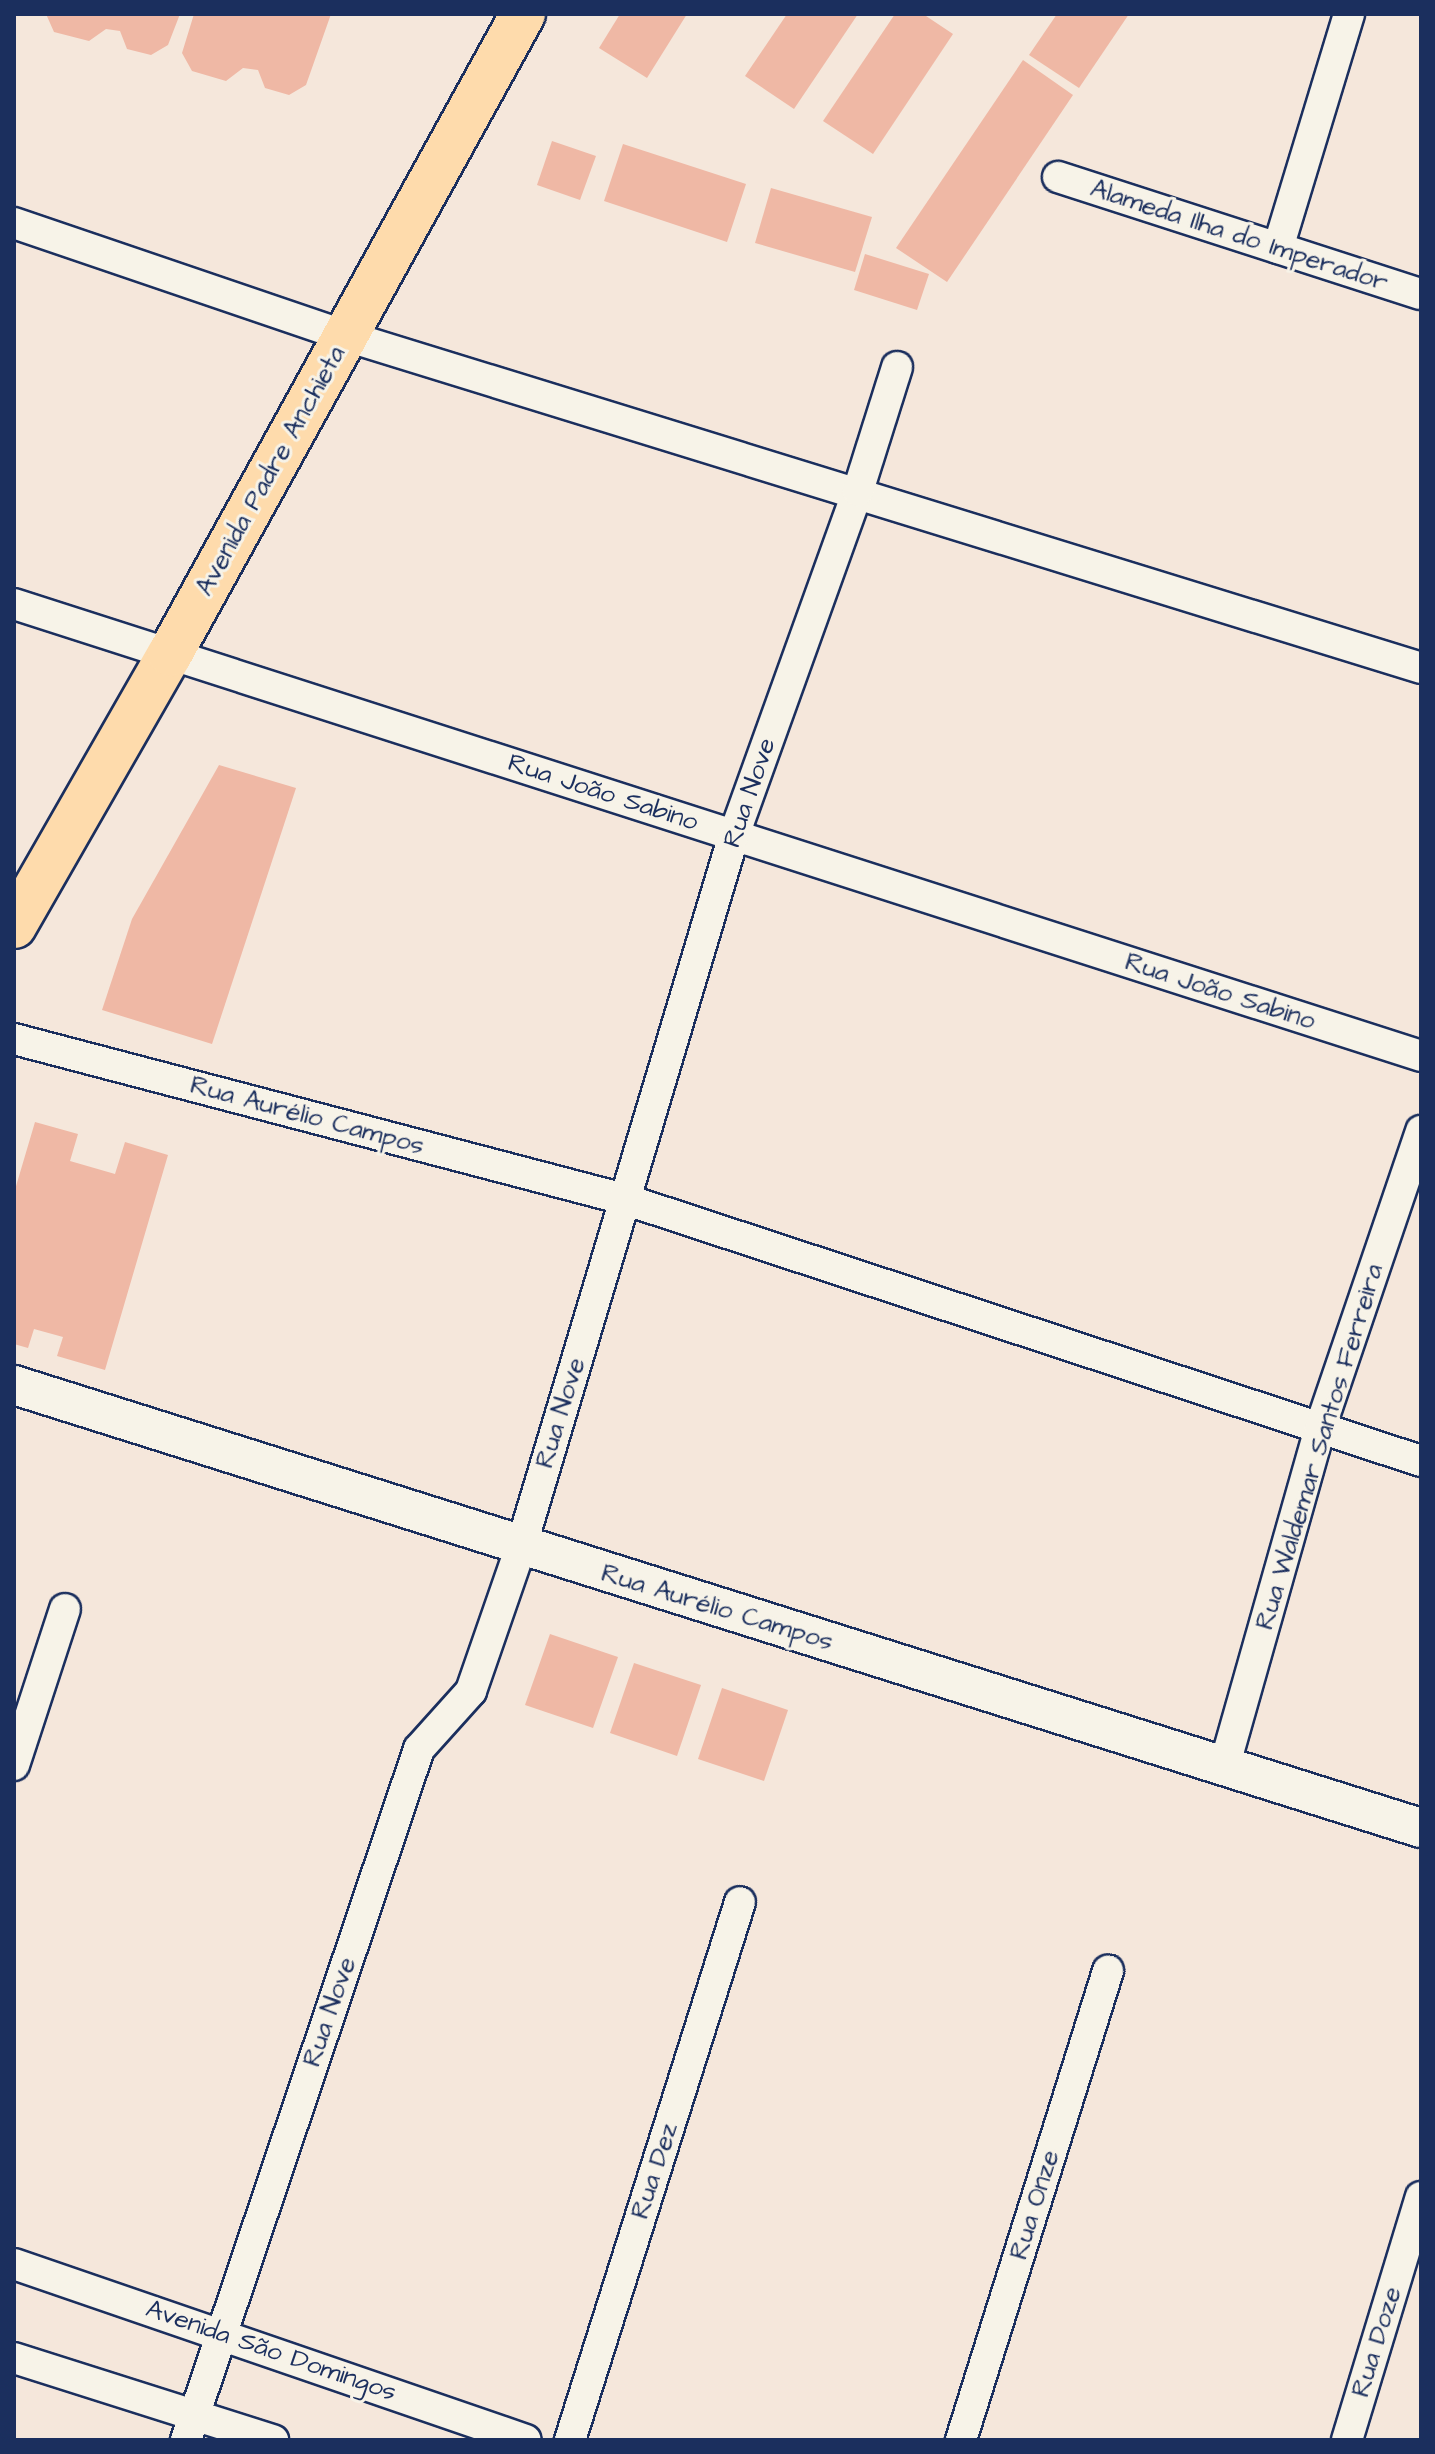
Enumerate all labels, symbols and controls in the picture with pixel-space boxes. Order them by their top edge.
street label: Alameda Ilha do Imperador [1086,173,1392,299]
street label: Avenida Padre Anchieta [189,341,353,601]
street label: Rua Nove [717,734,783,852]
street label: Rua João Sabino [504,748,702,838]
street label: Rua João Sabino [1121,947,1319,1037]
street label: Rua Aurélio Campos [187,1070,427,1162]
street label: Rua Waldemar Santos Ferreira [1249,1260,1391,1634]
street label: Rua Nove [529,1354,593,1472]
street label: Rua Aurélio Campos [597,1558,837,1658]
street label: Rua Nove [297,1953,363,2071]
street label: Rua Dez [625,2119,685,2223]
street label: Rua Onze [1004,2147,1066,2263]
street label: Rua Doze [1345,2283,1409,2401]
street label: Avenida São Domingos [142,2293,400,2409]

